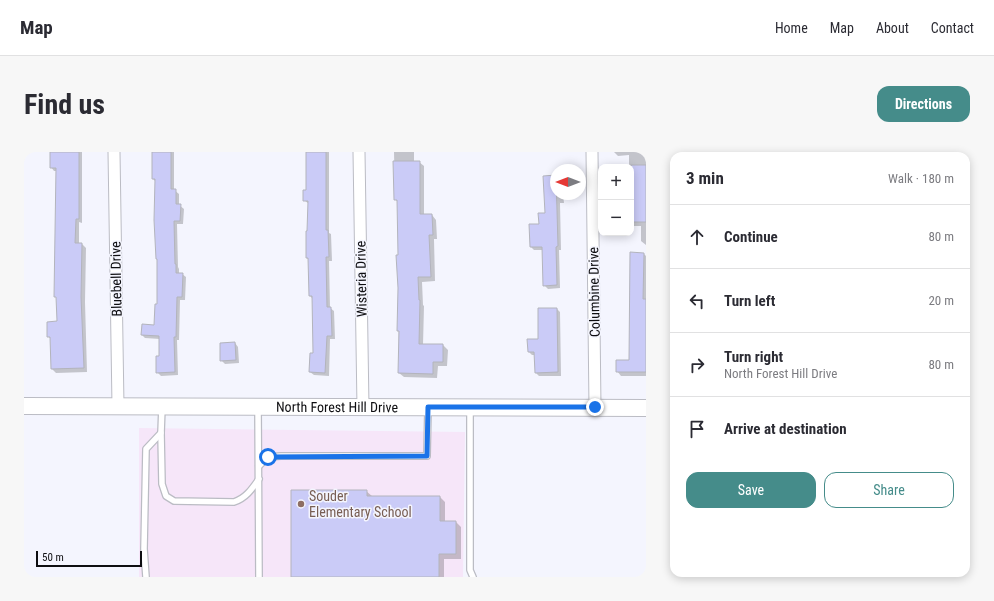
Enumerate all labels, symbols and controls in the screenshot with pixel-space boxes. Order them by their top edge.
text: Map [20,16,53,39]
text: Home [775,20,808,36]
text: Map [830,20,854,36]
text: About [876,20,909,36]
text: Contact [931,20,974,36]
button: Directions [877,86,970,122]
text: Find us [24,88,105,121]
north arrow [550,164,586,200]
map controls [598,164,634,236]
button: + [598,164,634,200]
text: 3 min [686,168,724,188]
text: Walk · 180 m [888,171,954,186]
button: − [598,200,634,236]
icon: ahead [686,226,708,248]
text: Continue [724,228,778,246]
text: 80 m [928,229,954,244]
street label: Wisteria Drive [352,240,370,317]
street label: Bluebell Drive [107,241,125,317]
street label: Columbine Drive [585,246,603,337]
icon: left [686,290,708,312]
text: Turn left [724,292,775,310]
text: 20 m [928,293,954,308]
text: Turn right [724,348,783,366]
icon: right [686,354,708,376]
text: 80 m [928,357,954,372]
text: North Forest Hill Drive [724,366,837,381]
route end [586,398,604,416]
street label: North Forest Hill Drive [276,399,399,415]
icon: arrive [686,418,708,440]
text: Arrive at destination [724,420,847,438]
route start [259,448,277,466]
button: Save [686,472,816,508]
button: Share [824,472,954,508]
place label: Souder Elementary School [309,488,412,520]
marker: Souder Elementary School [296,499,306,509]
scale bar [36,549,142,568]
text: 50 m [42,551,64,564]

